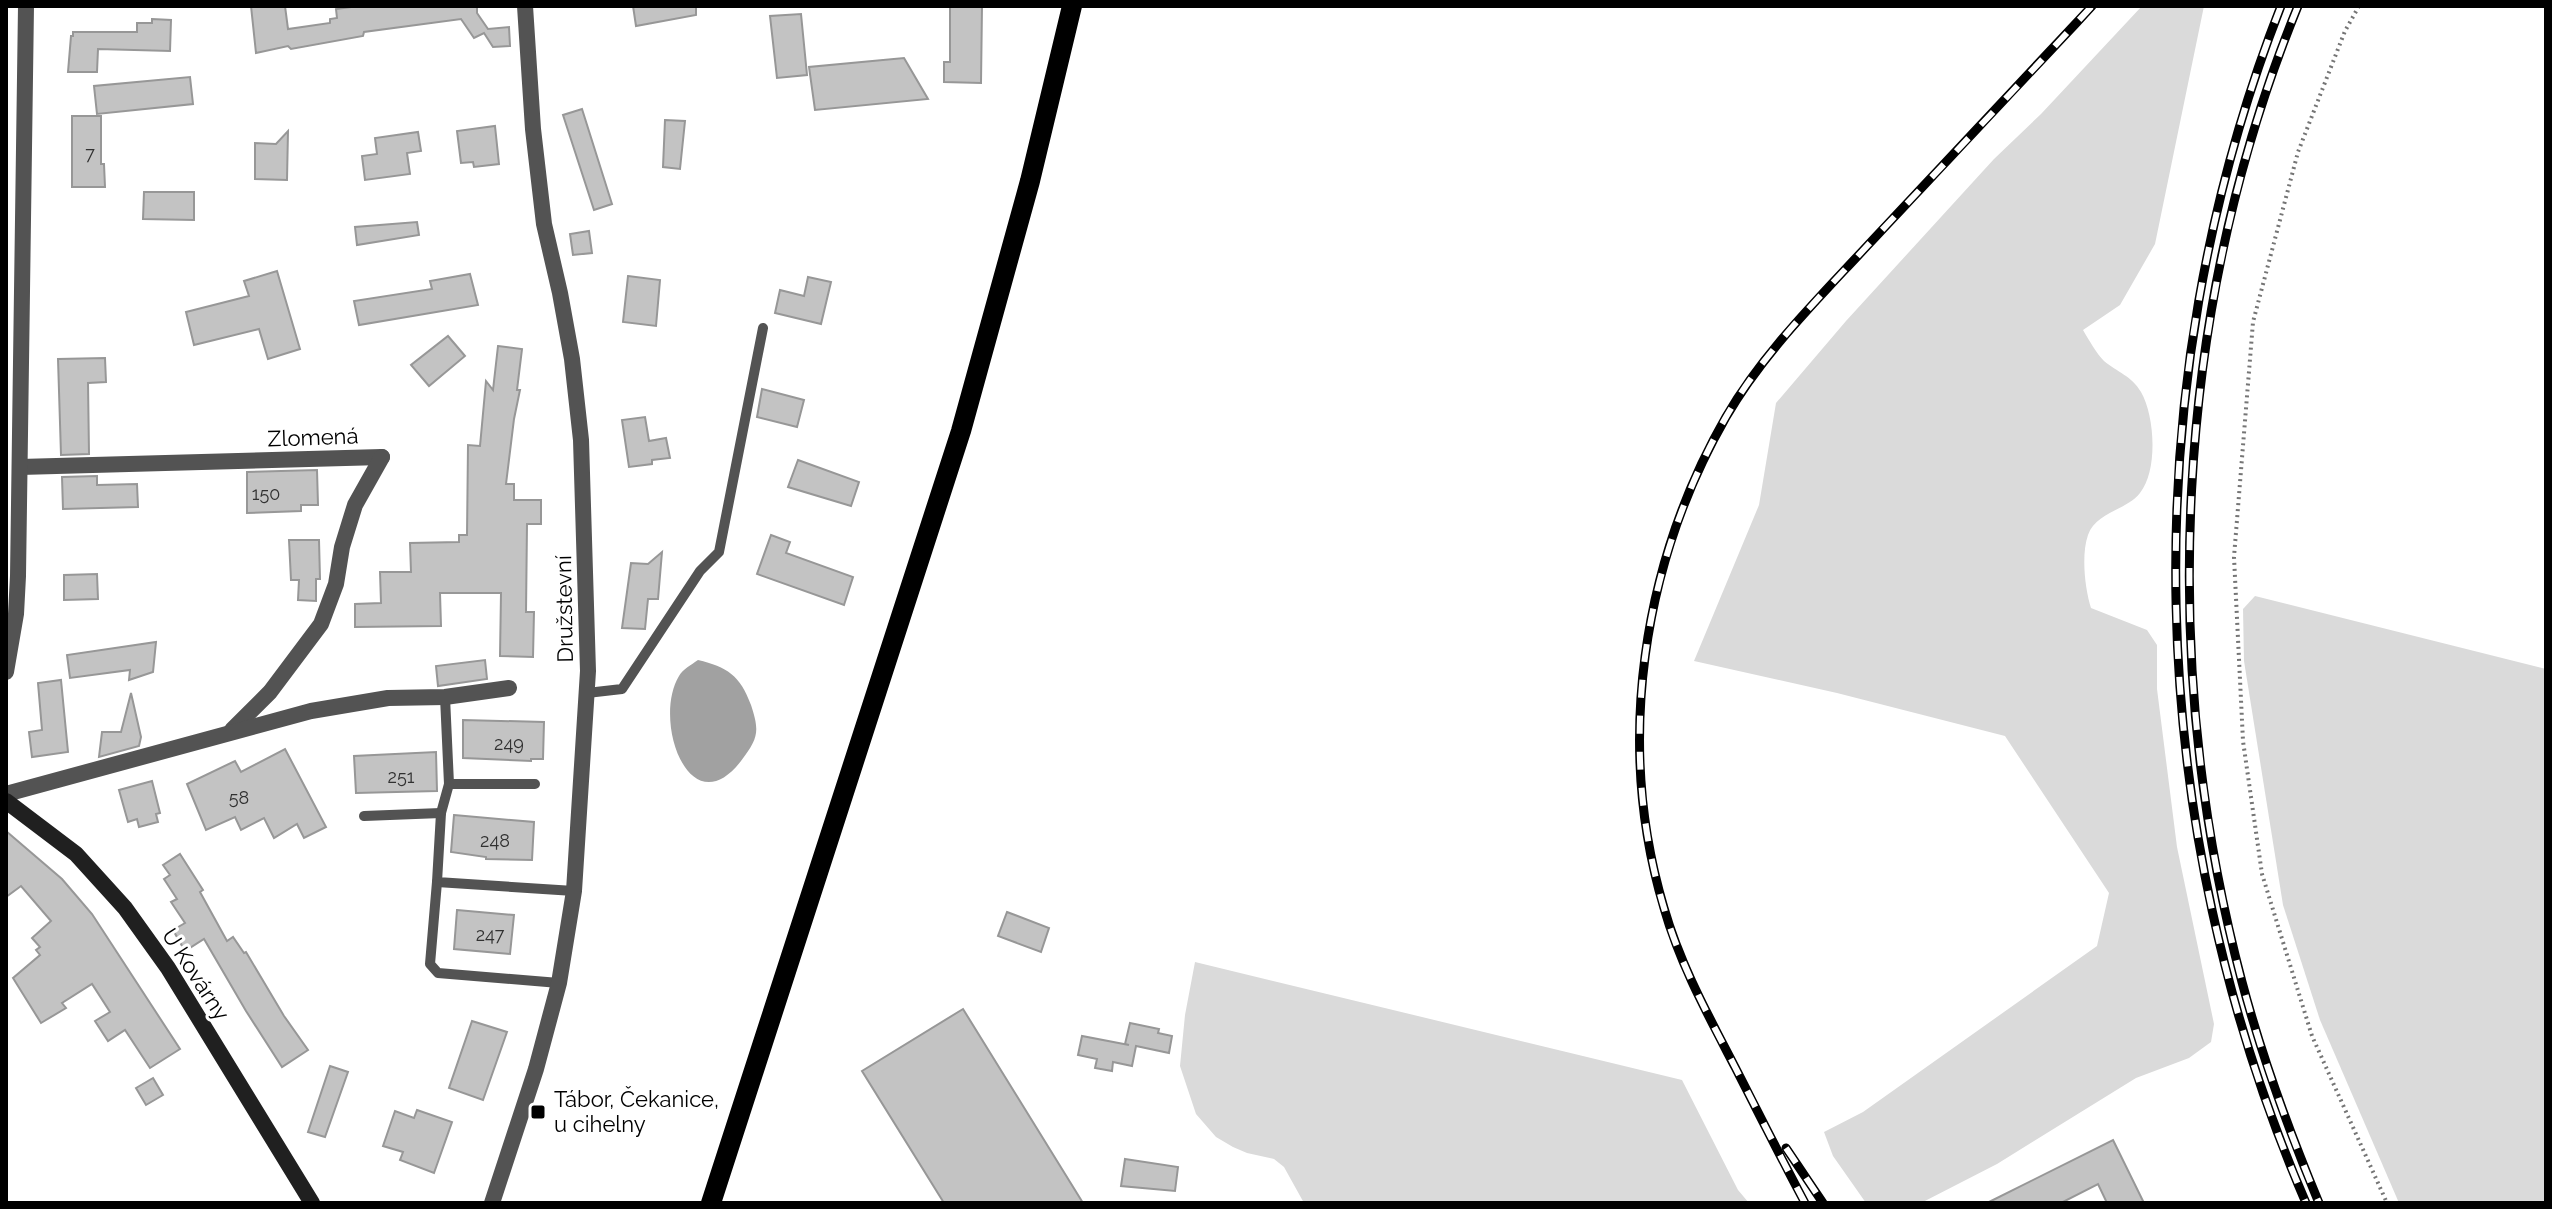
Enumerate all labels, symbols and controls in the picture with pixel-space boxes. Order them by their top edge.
house number: 7 [85,143,95,164]
street label: Zlomená [267,422,359,452]
house number: 150 [252,483,280,504]
street label: Družstevní [550,555,578,663]
house number: 249 [494,733,524,754]
house number: 251 [388,766,415,787]
house number: 58 [229,787,249,808]
house number: 248 [480,830,510,851]
street label: U Kovárny [157,923,235,1025]
house number: 247 [476,924,505,945]
place label: Tábor, Čekanice, u cihelny [554,1086,719,1137]
marker: Tábor, Čekanice, u cihelny [529,1103,547,1121]

